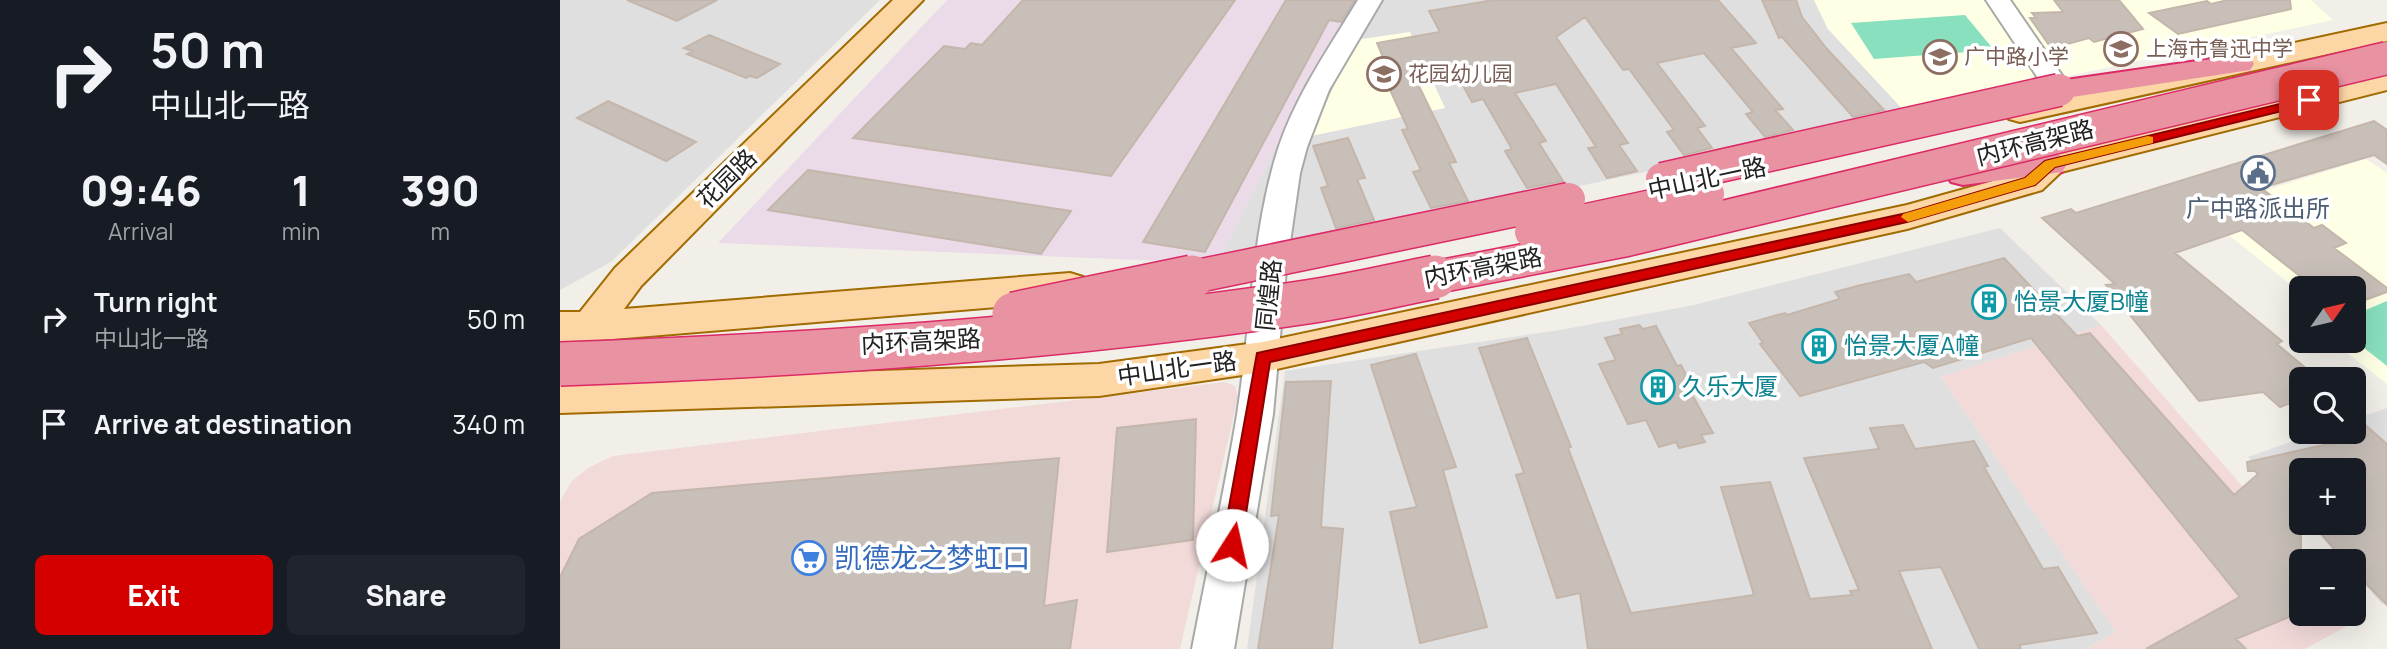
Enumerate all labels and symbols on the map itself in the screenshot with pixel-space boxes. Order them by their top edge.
school or university icon: 上海市鲁迅中学 [2102,30,2140,68]
place label: 上海市鲁迅中学 [2146,34,2293,62]
school or university icon: 广中路小学 [1921,38,1959,76]
place label: 广中路小学 [1964,42,2069,70]
school or university icon: 花园幼儿园 [1365,55,1403,93]
place label: 花园幼儿园 [1408,59,1513,87]
pin [2279,70,2339,130]
street label: 内环高架路 [1972,111,2097,172]
street label: 花园路 [689,141,763,215]
street label: 中山北一路 [1645,149,1769,206]
public building icon: 广中路派出所 [2239,154,2277,192]
place label: 广中路派出所 [2186,191,2330,224]
street label: 内环高架路 [1421,239,1545,294]
street label: 同煌路 [1247,257,1288,332]
north arrow [2289,276,2366,354]
building icon: 怡景大厦B幢 [1970,283,2008,321]
place label: 怡景大厦B幢 [2014,284,2149,317]
street label: 内环高架路 [860,321,982,360]
building icon: 怡景大厦A幢 [1800,327,1838,365]
place label: 怡景大厦A幢 [1844,328,1979,361]
street label: 中山北一路 [1115,343,1239,392]
building icon: 久乐大厦 [1639,368,1677,406]
place label: 久乐大厦 [1682,369,1778,402]
position arrow [1195,508,1269,582]
place label: 凯德龙之梦虹口 [834,538,1030,576]
supermarket icon: 凯德龙之梦虹口 [790,539,828,577]

